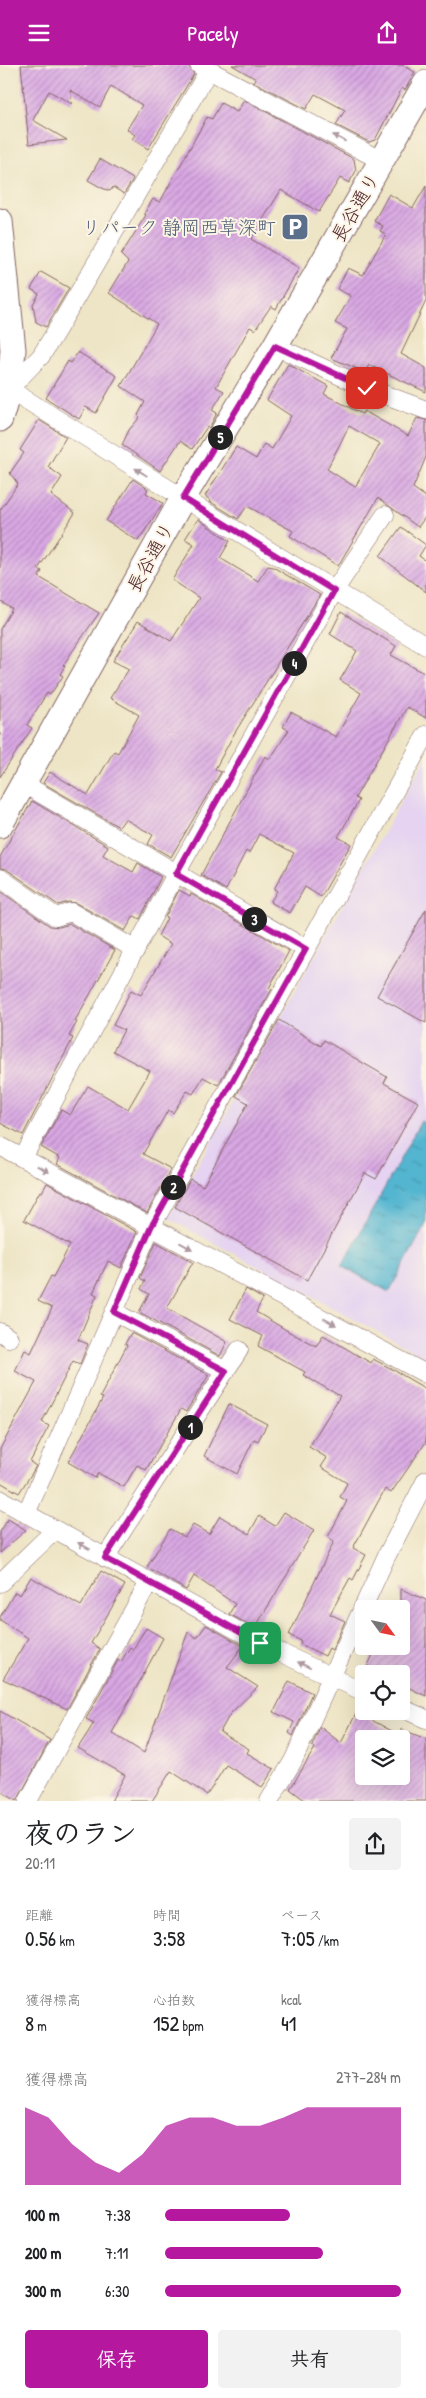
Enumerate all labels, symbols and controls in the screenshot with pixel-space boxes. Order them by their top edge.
text: Pacely [187,18,239,48]
icon: menu [25,19,53,47]
icon: share [373,19,401,47]
one-way arrow [332,134,346,142]
street label: 長谷通り [325,168,385,246]
parking icon: リパーク 静岡西草深町 [280,212,310,242]
place label: リパーク 静岡西草深町 [82,214,276,240]
pin [346,367,388,409]
icon: check [353,374,381,402]
pin: 5 [208,425,232,449]
text: 5 [218,428,223,447]
one-way arrow [135,467,148,477]
street label: 長谷通り [120,517,180,597]
pin: 4 [282,651,306,675]
text: 4 [292,654,297,673]
pin: 3 [242,907,266,931]
text: 3 [251,910,258,929]
one-way arrow [36,1165,50,1173]
pin: 2 [160,1175,186,1199]
text: 2 [170,1178,177,1197]
one-way arrow [180,1241,193,1250]
one-way arrow [322,1318,337,1326]
pin: 1 [178,1415,202,1439]
text: 1 [188,1418,193,1437]
one-way arrow [76,1542,91,1550]
north arrow [355,1600,410,1655]
map controls [355,1600,410,1785]
pin [239,1622,281,1664]
icon: arrive [246,1629,274,1657]
one-way arrow [296,1660,311,1669]
button: locate [355,1665,410,1720]
button: layers [355,1730,410,1785]
text: 夜のラン [25,1814,137,1852]
button: share [349,1818,401,1870]
text: 20:11 [25,1852,55,1874]
text: 距離 [25,1905,53,1924]
text: 時間 [153,1905,181,1924]
text: ペース [281,1905,322,1924]
text: 0.56 [25,1924,56,1953]
text: 3:58 [153,1924,185,1953]
text: 7:05 [281,1924,315,1953]
text: km [56,1931,75,1950]
text: /km [315,1931,339,1950]
text: 獲得標高 [25,1990,81,2009]
text: 心拍数 [153,1990,195,2009]
text: kcal [281,1990,301,2009]
text: 8 [25,2009,34,2038]
text: 152 [153,2009,179,2038]
text: 41 [281,2009,297,2038]
text: m [34,2016,47,2035]
text: bpm [179,2016,204,2035]
text: 277–284 m [336,2066,401,2088]
text: 獲得標高 [25,2068,89,2090]
text: 100 m [25,2204,60,2226]
text: 7:38 [105,2204,131,2226]
text: 200 m [25,2242,61,2264]
text: 7:11 [105,2242,128,2264]
text: 300 m [25,2280,61,2302]
text: 6:30 [105,2280,129,2302]
button: 保存 [25,2330,208,2388]
button: 共有 [218,2330,401,2388]

